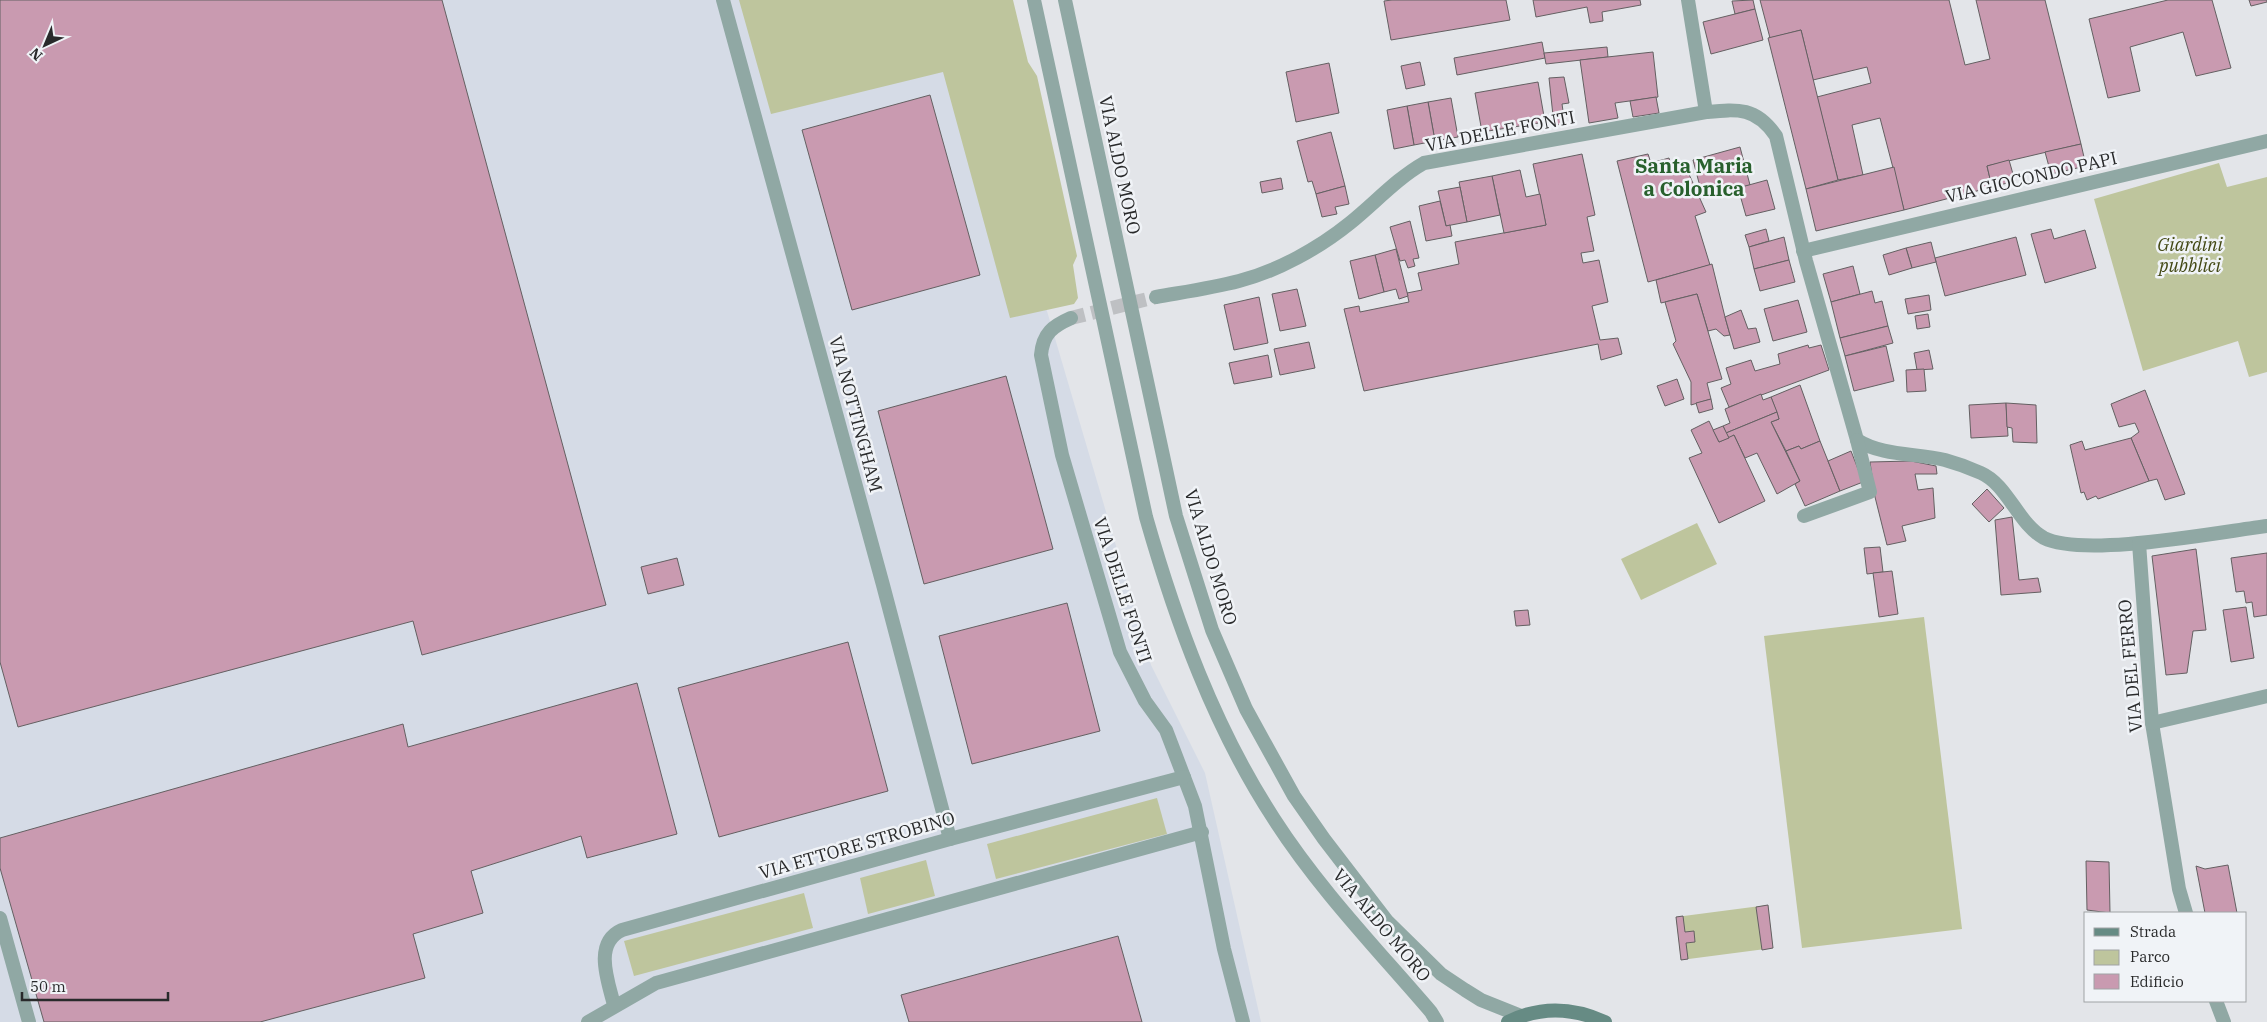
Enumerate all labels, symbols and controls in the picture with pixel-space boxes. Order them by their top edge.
north arrow [20,20,70,70]
text: N [26,44,46,65]
street label: VIA ALDO MORO [1094,94,1146,236]
street label: VIA DELLE FONTI [1423,105,1577,157]
street label: VIA GIOCONDO PAPI [1943,146,2119,208]
district label: Santa Maria a Colonica [1635,152,1753,202]
park label: Giardini pubblici [2157,233,2223,277]
street label: VIA NOTTINGHAM [824,333,888,495]
street label: VIA ALDO MORO [1179,486,1243,628]
street label: VIA DELLE FONTI [1089,514,1157,666]
street label: VIA DEL FERRO [2113,598,2147,734]
street label: VIA ETTORE STROBINO [756,806,958,884]
street label: VIA ALDO MORO [1328,864,1436,986]
legend [2084,912,2247,1002]
text: Strada [2130,922,2176,941]
text: Parco [2130,947,2170,966]
scale bar [22,970,169,1002]
text: Edificio [2130,972,2184,991]
text: 50 m [30,977,66,996]

